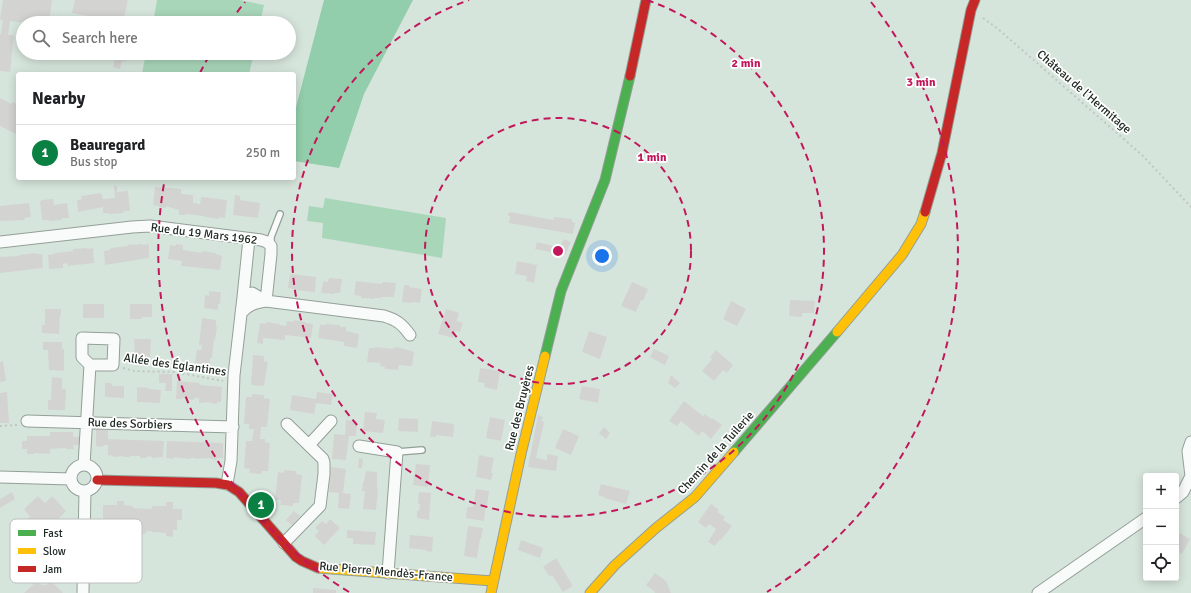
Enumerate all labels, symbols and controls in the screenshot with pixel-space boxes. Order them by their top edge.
search box [16,16,296,60]
icon: search [30,27,52,49]
text: Search here [62,29,138,47]
street label: Château de l’Hermitage [1034,47,1134,137]
text: 2 min [732,56,761,71]
text: 3 min [907,75,936,90]
text: Nearby [32,88,85,109]
text: Beauregard [70,136,145,154]
text: 1 [41,145,49,161]
text: 250 m [246,145,280,161]
text: 1 min [638,150,667,165]
text: Bus stop [70,154,117,170]
street label: Rue du 19 Mars 1962 [150,220,258,248]
centre of rings [551,244,565,258]
your location [592,246,612,266]
street label: Allée des Églantines [123,350,227,380]
street label: Rue des Bruyères [502,364,538,452]
street label: Chemin de la Tuilerie [675,408,757,498]
street label: Rue des Sorbiers [87,415,173,433]
map controls [1143,473,1179,581]
button: + [1143,473,1179,509]
pin: 1 [248,490,274,520]
button: − [1143,509,1179,545]
legend [10,519,142,583]
text: Fast [43,527,63,540]
text: Slow [43,545,66,558]
button: locate [1143,545,1179,581]
street label: Rue Pierre Mendès-France [319,559,453,585]
text: Jam [43,563,62,576]

